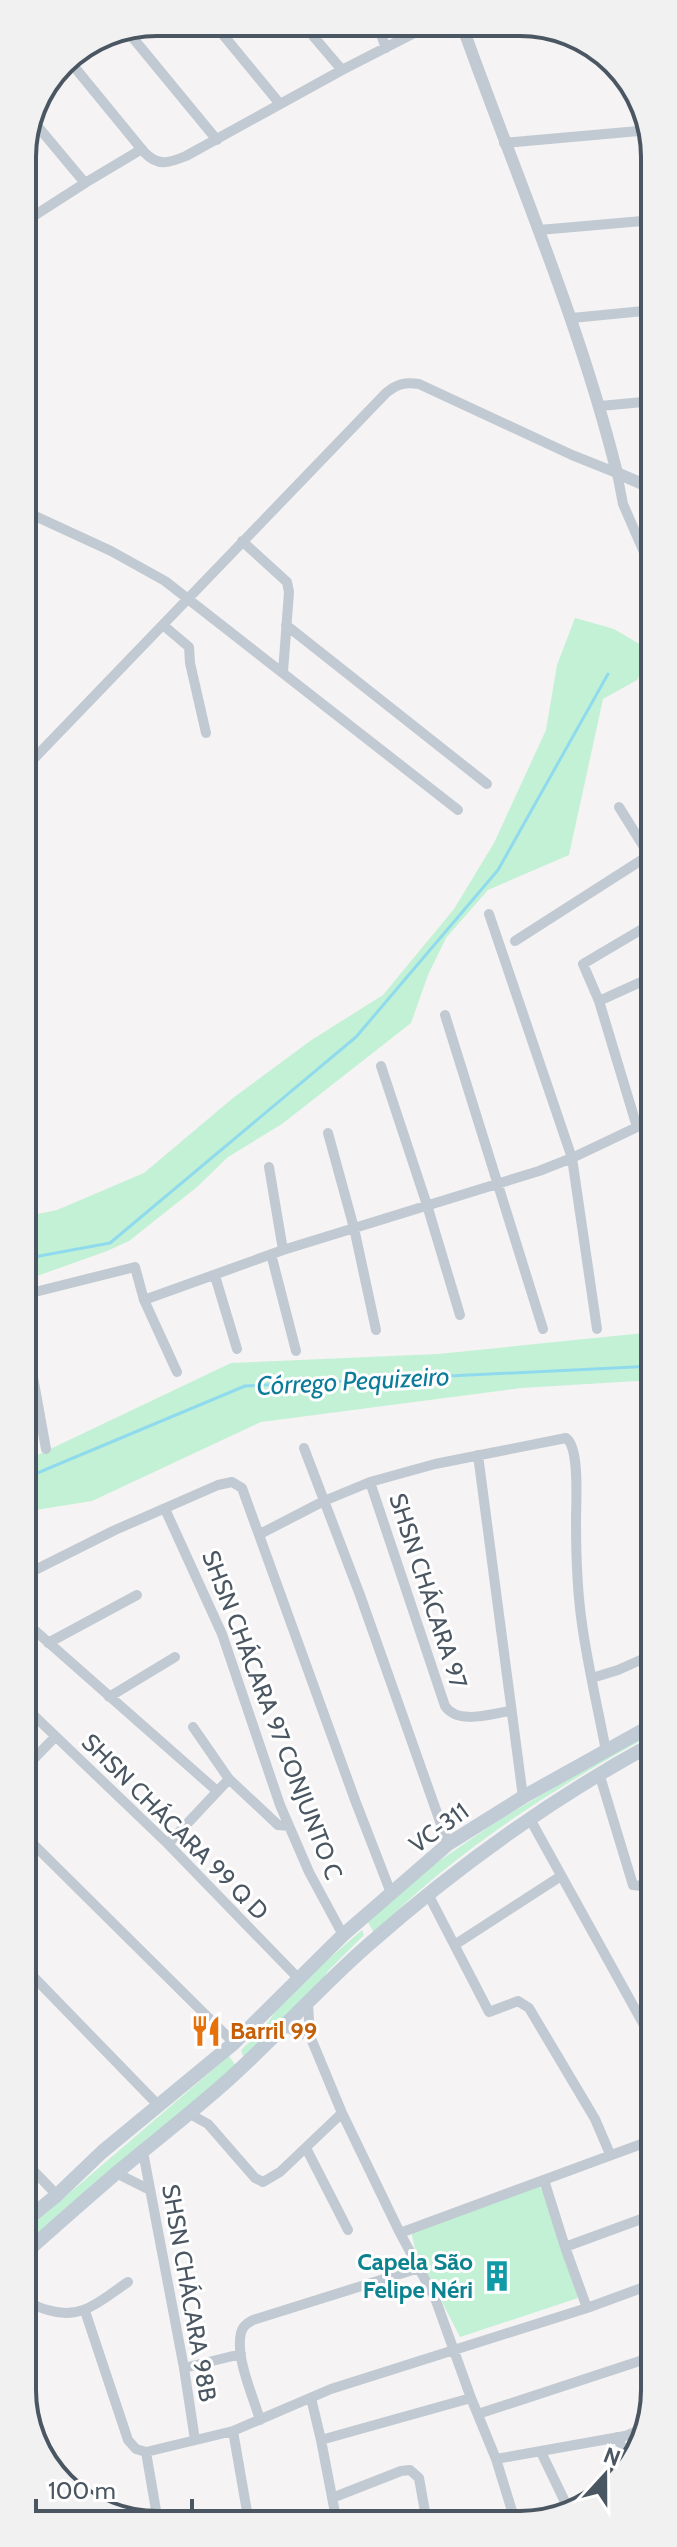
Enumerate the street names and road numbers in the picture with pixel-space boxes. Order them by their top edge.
street label: SHSN CHÁCARA 97 [383,1490,474,1692]
street label: SHSN CHÁCARA 97 CONJUNTO C [196,1546,349,1883]
street label: SHSN CHÁCARA 99 Q D [76,1727,275,1926]
street label: VC-311 [403,1796,474,1859]
street label: SHSN CHÁCARA 98B [156,2182,223,2404]

